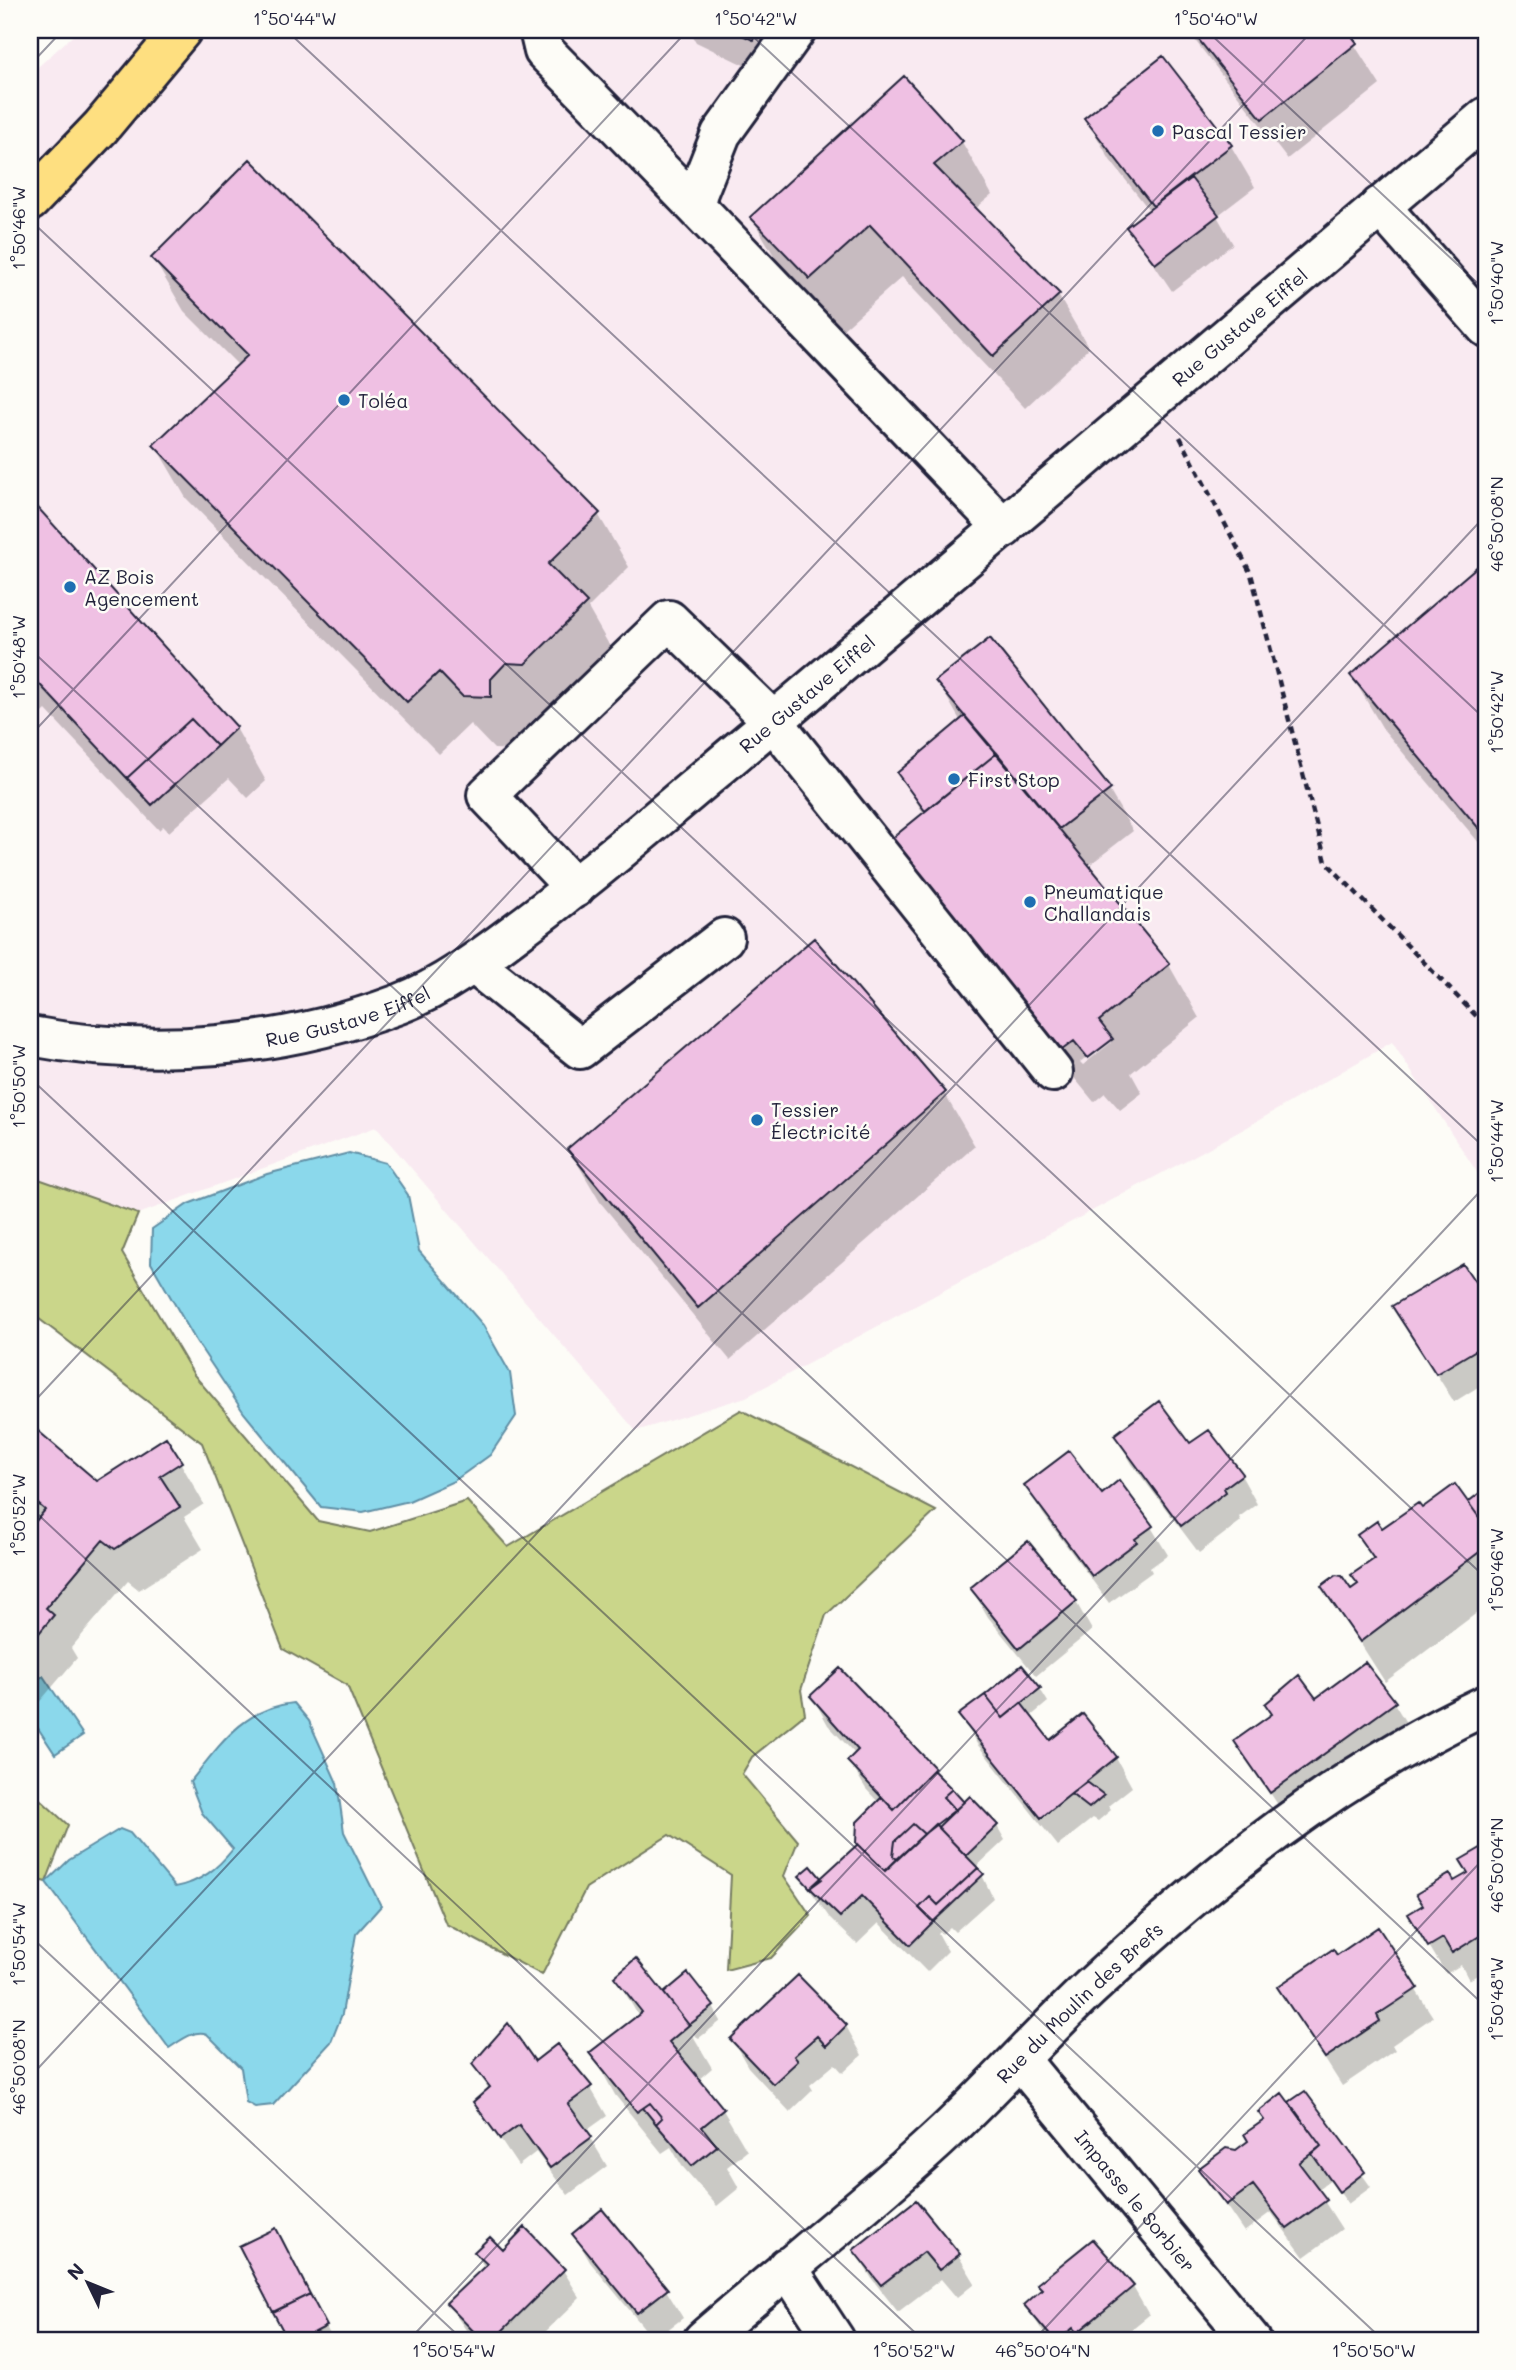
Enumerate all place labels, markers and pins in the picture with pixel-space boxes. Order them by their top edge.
place label: Pascal Tessier [1172,119,1306,144]
marker: Pascal Tessier [1150,123,1166,139]
place label: Toléa [358,388,408,413]
marker: Toléa [336,392,352,408]
place label: AZ Bois Agencement [84,564,199,611]
marker: AZ Bois Agencement [62,579,78,595]
place label: First Stop [968,767,1060,792]
marker: First Stop [946,771,962,787]
place label: Pneumatique Challandais [1044,879,1164,926]
marker: Pneumatique Challandais [1022,894,1038,910]
place label: Tessier Électricité [771,1097,870,1144]
marker: Tessier Électricité [749,1112,765,1128]

